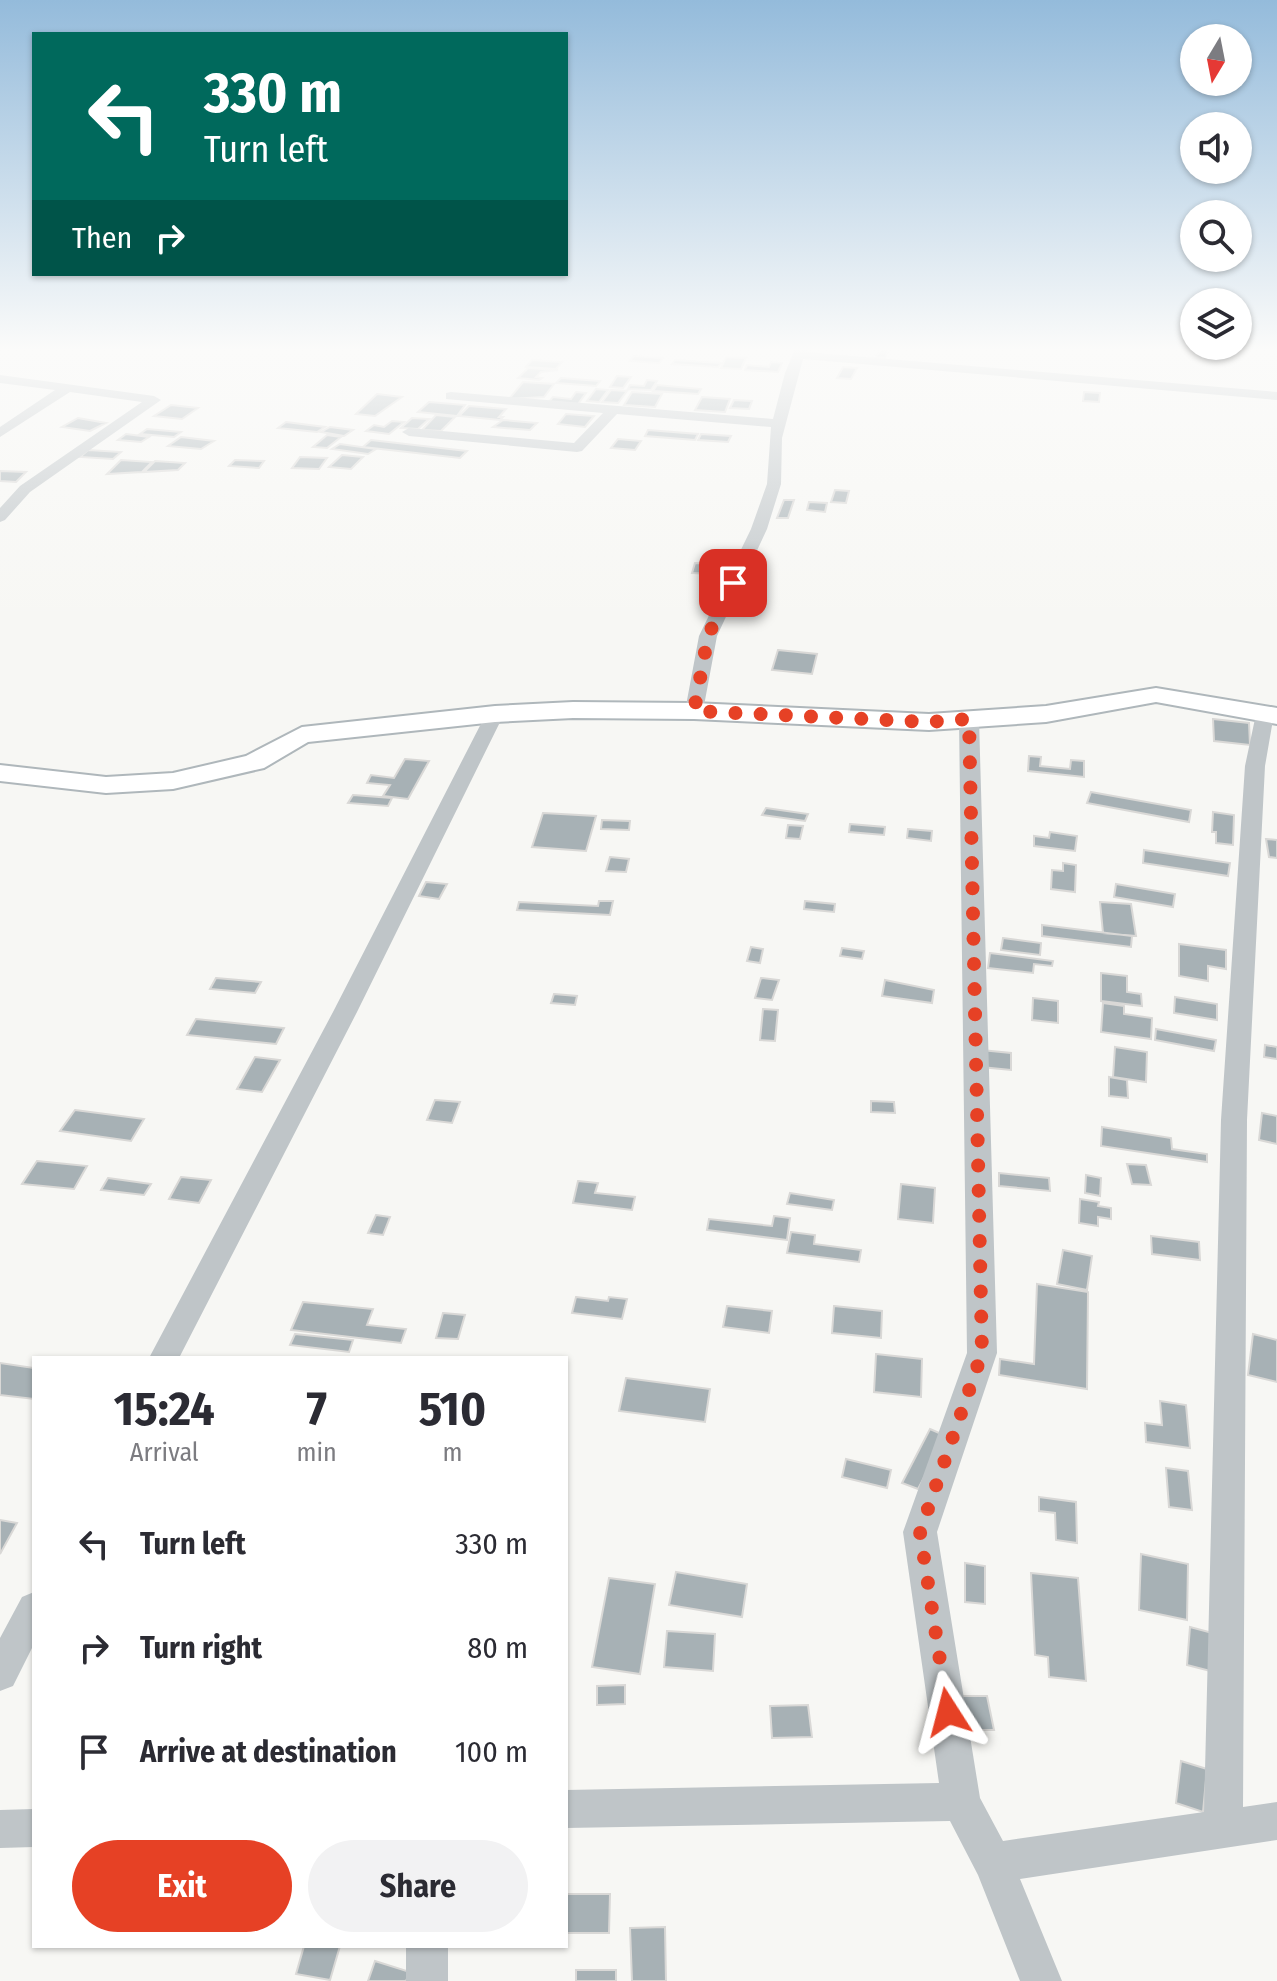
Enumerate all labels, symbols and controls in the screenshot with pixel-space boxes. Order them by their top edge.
north arrow [1180,24,1252,96]
map controls [1180,24,1252,360]
text: 330 m [204,60,342,127]
icon: left [72,64,176,168]
button: sound [1180,112,1252,184]
text: Turn left [204,128,328,172]
button: search [1180,200,1252,272]
icon: right [148,216,192,260]
text: Then [72,220,132,256]
button: layers [1180,288,1252,360]
pin [699,549,767,617]
icon: arrive [711,561,755,605]
text: 15:24 [114,1380,215,1438]
text: 7 [306,1380,327,1438]
text: 510 [419,1380,486,1438]
text: Arrival [130,1437,199,1468]
text: min [297,1437,337,1468]
text: m [442,1437,462,1468]
icon: left [72,1522,116,1566]
text: Turn left [140,1526,246,1562]
text: 330 m [455,1526,528,1562]
icon: right [72,1626,116,1670]
text: Turn right [140,1630,262,1666]
text: 80 m [467,1630,528,1666]
position arrow [906,1670,990,1754]
icon: arrive [72,1730,116,1774]
text: Arrive at destination [140,1734,397,1770]
text: 100 m [455,1734,528,1770]
button: Exit [72,1840,292,1932]
button: Share [308,1840,528,1932]

